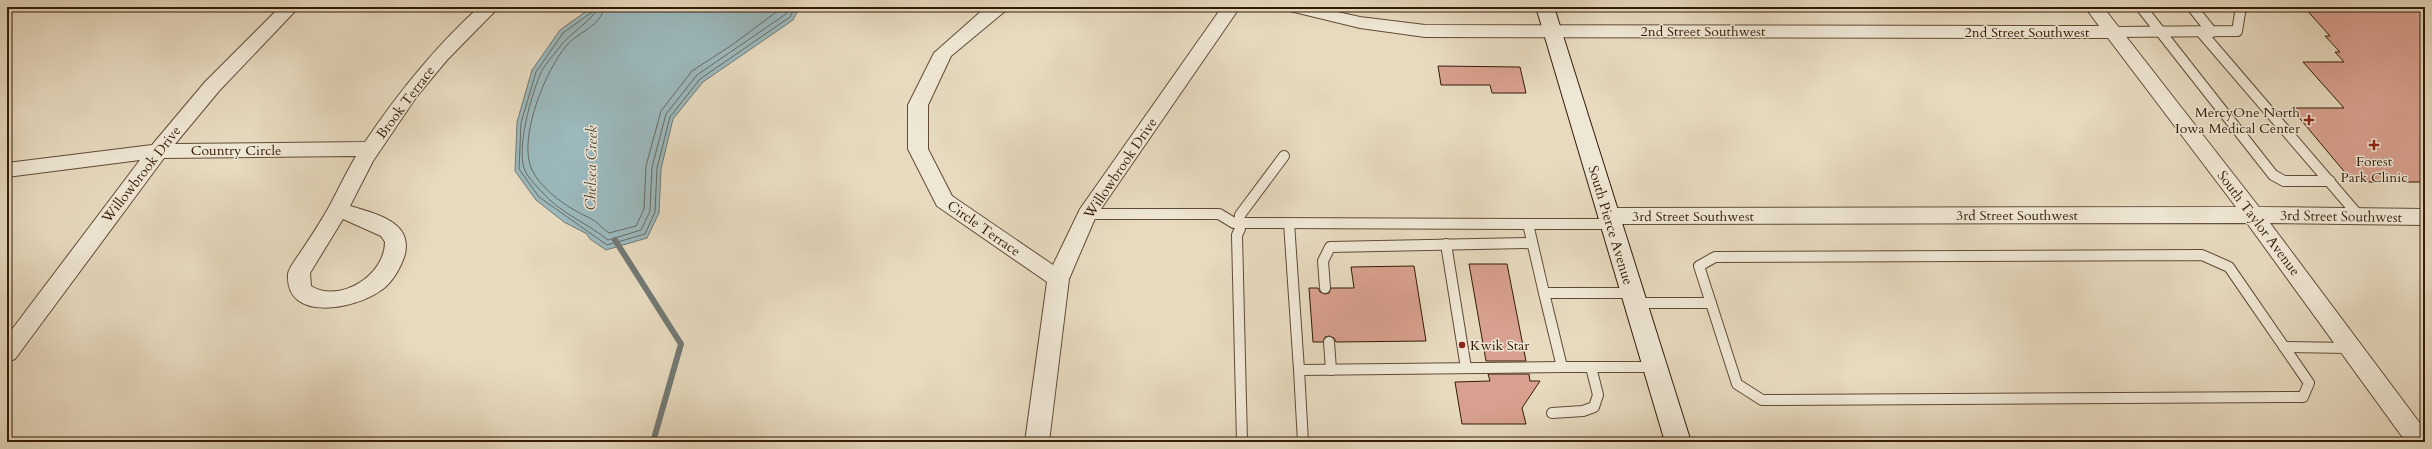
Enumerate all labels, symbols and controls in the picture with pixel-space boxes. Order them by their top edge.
street label: 2nd Street Southwest [1641,22,1766,41]
street label: 2nd Street Southwest [1965,23,2090,42]
street label: Brook Terrace [372,62,439,143]
place label: MercyOne North Iowa Medical Center [2175,103,2301,138]
street label: Willowbrook Drive [1079,114,1161,223]
marker: MercyOne North Iowa Medical Center [2303,114,2315,126]
street label: Willowbrook Drive [97,122,185,228]
water label: Chelsea Creek [580,125,602,211]
marker: Forest Park Clinic [2368,139,2380,151]
street label: Country Circle [191,141,281,160]
place label: Forest Park Clinic [2340,152,2408,187]
street label: South Pierce Avenue [1583,163,1638,287]
street label: South Taylor Avenue [2213,167,2304,280]
street label: Circle Terrace [943,196,1024,261]
street label: 3rd Street Southwest [1956,206,2079,225]
street label: 3rd Street Southwest [2280,206,2403,227]
street label: 3rd Street Southwest [1632,207,1755,226]
place label: Kwik Star [1470,336,1530,355]
marker: Kwik Star [1457,340,1467,350]

